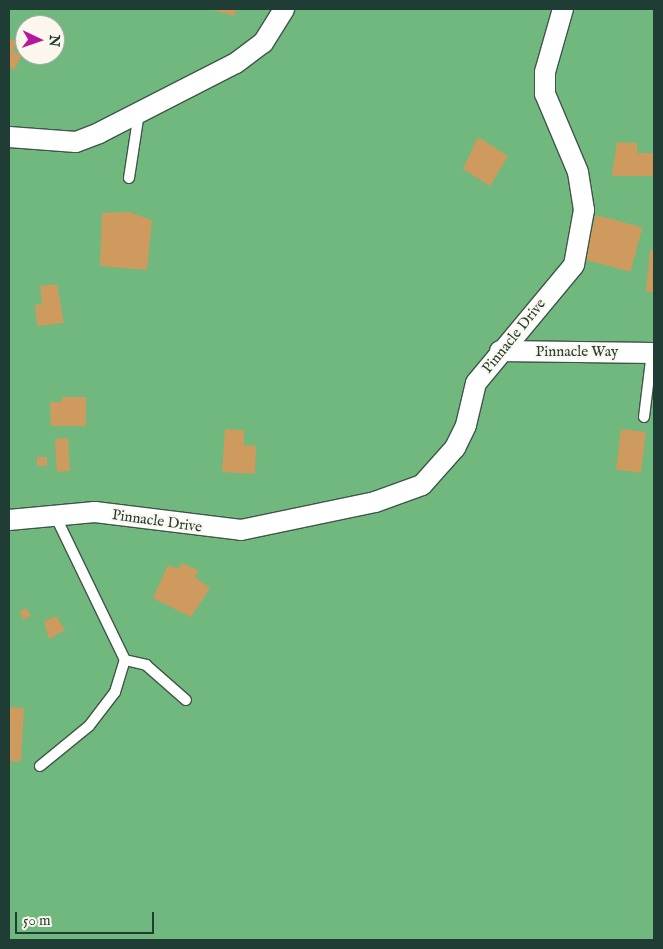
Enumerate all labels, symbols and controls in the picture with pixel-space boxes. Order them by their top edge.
north arrow [15,15,65,65]
text: N [45,34,63,47]
street label: Pinnacle Drive [478,295,550,377]
street label: Pinnacle Way [536,343,618,361]
street label: Pinnacle Drive [111,506,203,536]
scale bar [18,902,156,934]
text: 50 m [23,911,51,930]

